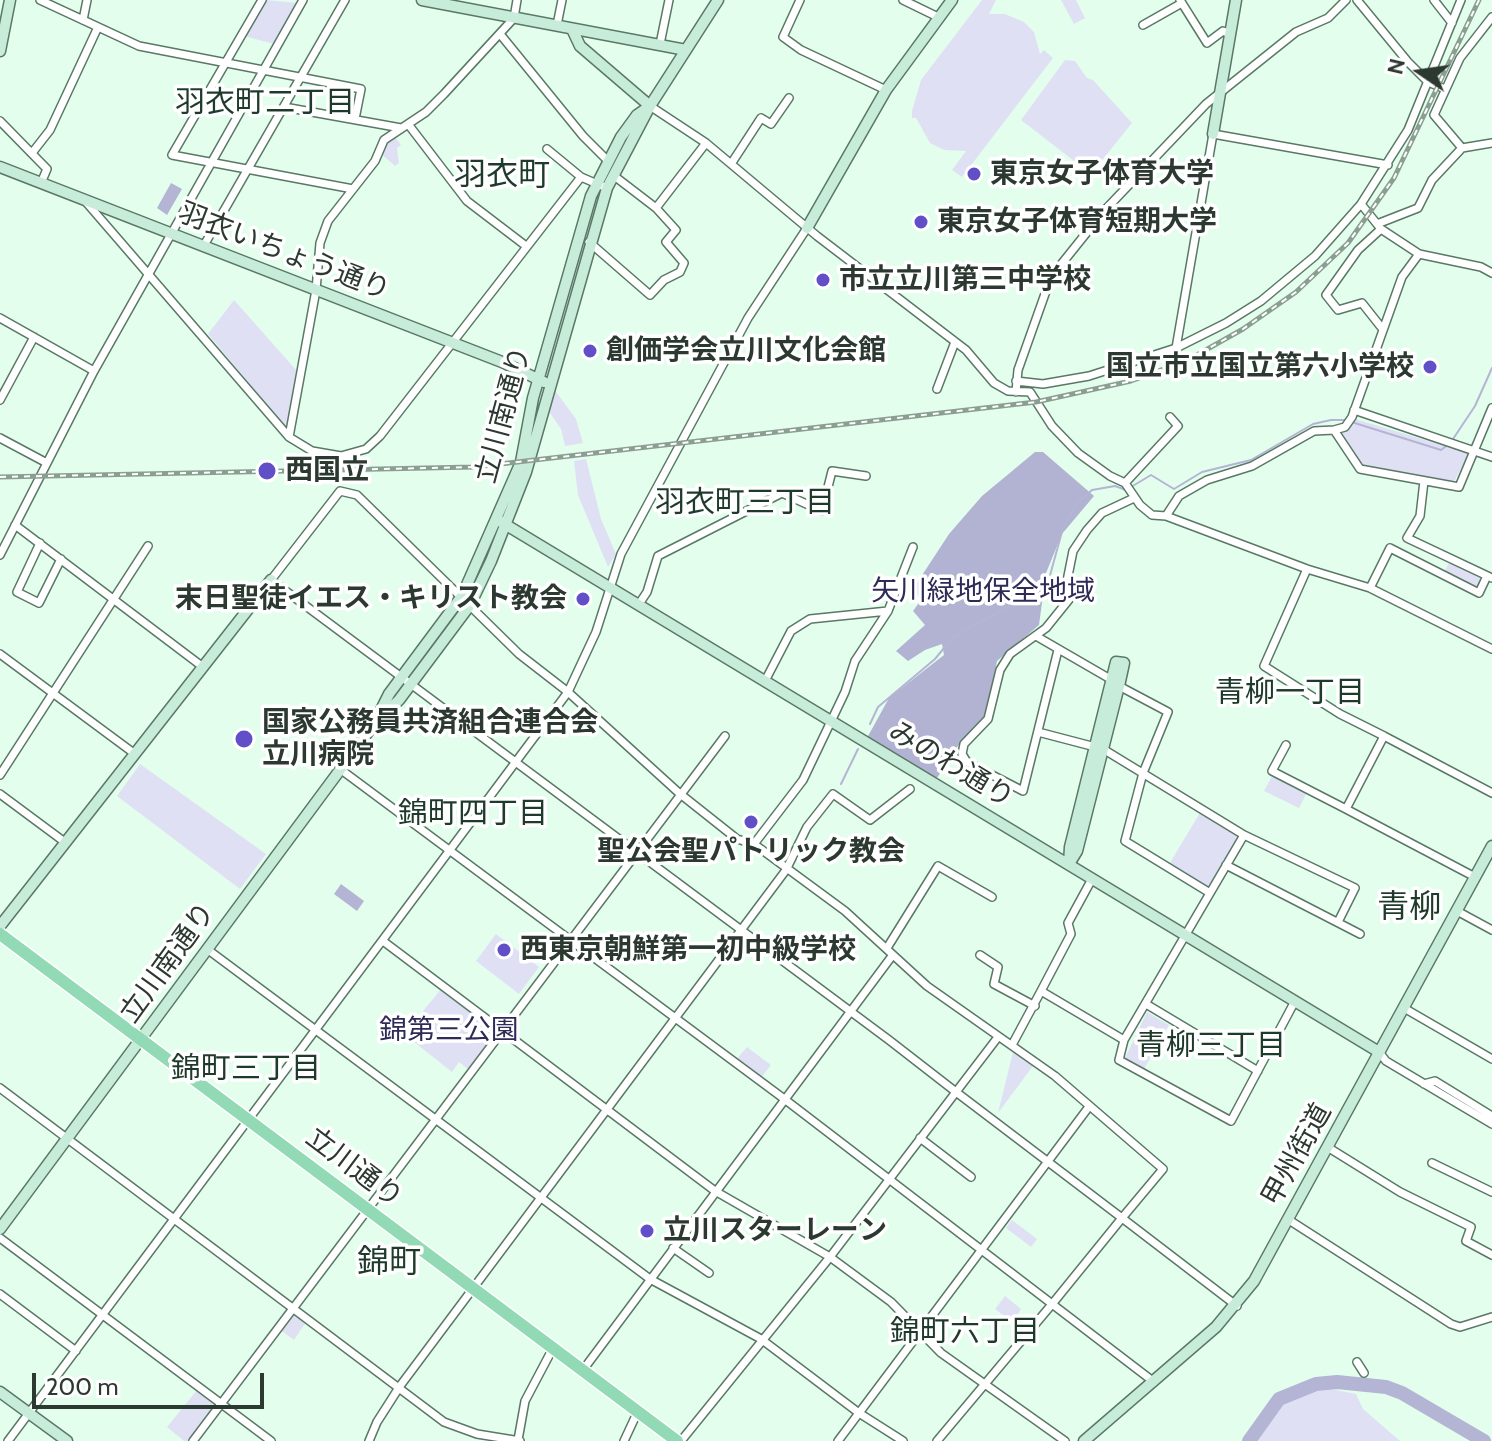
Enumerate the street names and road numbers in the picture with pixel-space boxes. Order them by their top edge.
street label: 羽衣いちょう通り [173,196,395,308]
street label: 立川南通り [470,343,538,487]
street label: みのわ通り [882,715,1020,815]
street label: 立川南通り [113,896,223,1030]
street label: 甲州街道 [1255,1098,1339,1212]
street label: 立川通り [299,1121,409,1215]

